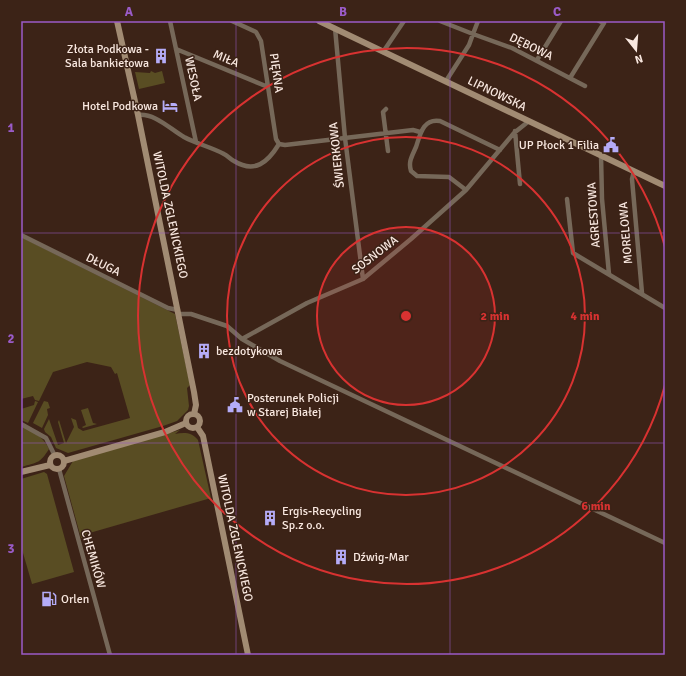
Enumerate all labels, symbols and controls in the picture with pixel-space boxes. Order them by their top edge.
text: A [125,4,134,20]
text: B [339,4,347,20]
text: C [553,4,561,20]
street label: DĘBOWA [507,30,556,64]
north arrow [616,30,656,70]
place label: Złota Podkowa - Sala bankietowa [65,42,149,71]
building icon: Złota Podkowa - Sala bankietowa [152,47,170,65]
street label: MIŁA [211,47,242,71]
street label: PIĘKNA [266,52,286,94]
text: N [633,52,644,66]
street label: WESOŁA [181,55,205,103]
street label: LIPNOWSKA [465,73,529,115]
hotel icon: Hotel Podkowa [161,97,179,115]
place label: Hotel Podkowa [82,99,158,114]
text: 1 [7,120,15,136]
street label: ŚWIERKOWA [326,121,348,189]
public building icon: UP Płock 1 Filia [602,136,620,154]
place label: UP Płock 1 Filia [519,138,599,153]
street label: WITOLDA ZGLENICKIEGO [149,150,191,280]
street label: AGRESTOWA [584,181,604,248]
street label: MORELOWA [616,201,636,265]
street label: SOSNOWA [349,232,402,277]
street label: DŁUGA [83,250,123,280]
centre of rings [399,309,413,323]
text: 2 min [481,309,510,324]
text: 4 min [571,309,600,324]
text: 2 [7,331,15,347]
building icon: bezdotykowa [195,342,213,360]
place label: bezdotykowa [216,344,283,359]
place label: Posterunek Policji w Starej Białej [247,391,339,420]
public building icon: Posterunek Policji w Starej Białej [226,396,244,414]
street label: WITOLDA ZGLENICKIEGO [214,473,256,603]
text: 6 min [582,499,611,514]
place label: Ergis-Recycling Sp.z o.o. [282,504,362,533]
building icon: Ergis-Recycling Sp.z o.o. [261,509,279,527]
street label: CHEMIKÓW [77,528,109,590]
text: 3 [7,541,15,557]
building icon: Dźwig-Mar [332,548,350,566]
place label: Dźwig-Mar [353,550,409,565]
fuel station icon: Orlen [40,590,58,608]
place label: Orlen [61,592,89,607]

